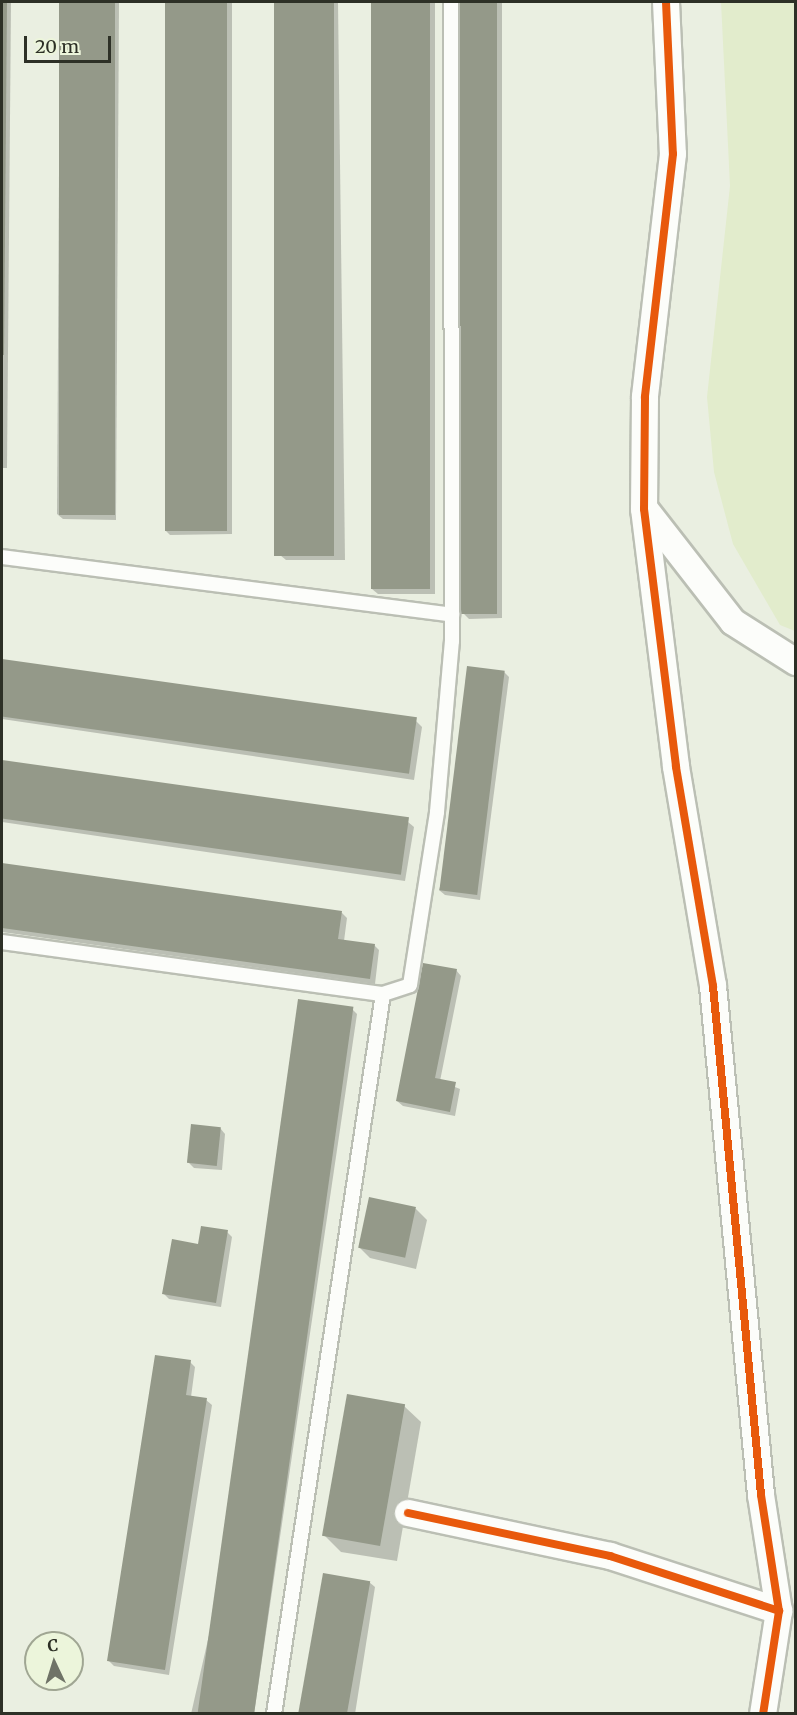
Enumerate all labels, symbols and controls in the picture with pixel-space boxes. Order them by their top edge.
scale bar [27,24,114,62]
text: 20 m [35,35,79,58]
north arrow [24,1631,84,1691]
text: С [47,1635,59,1655]

